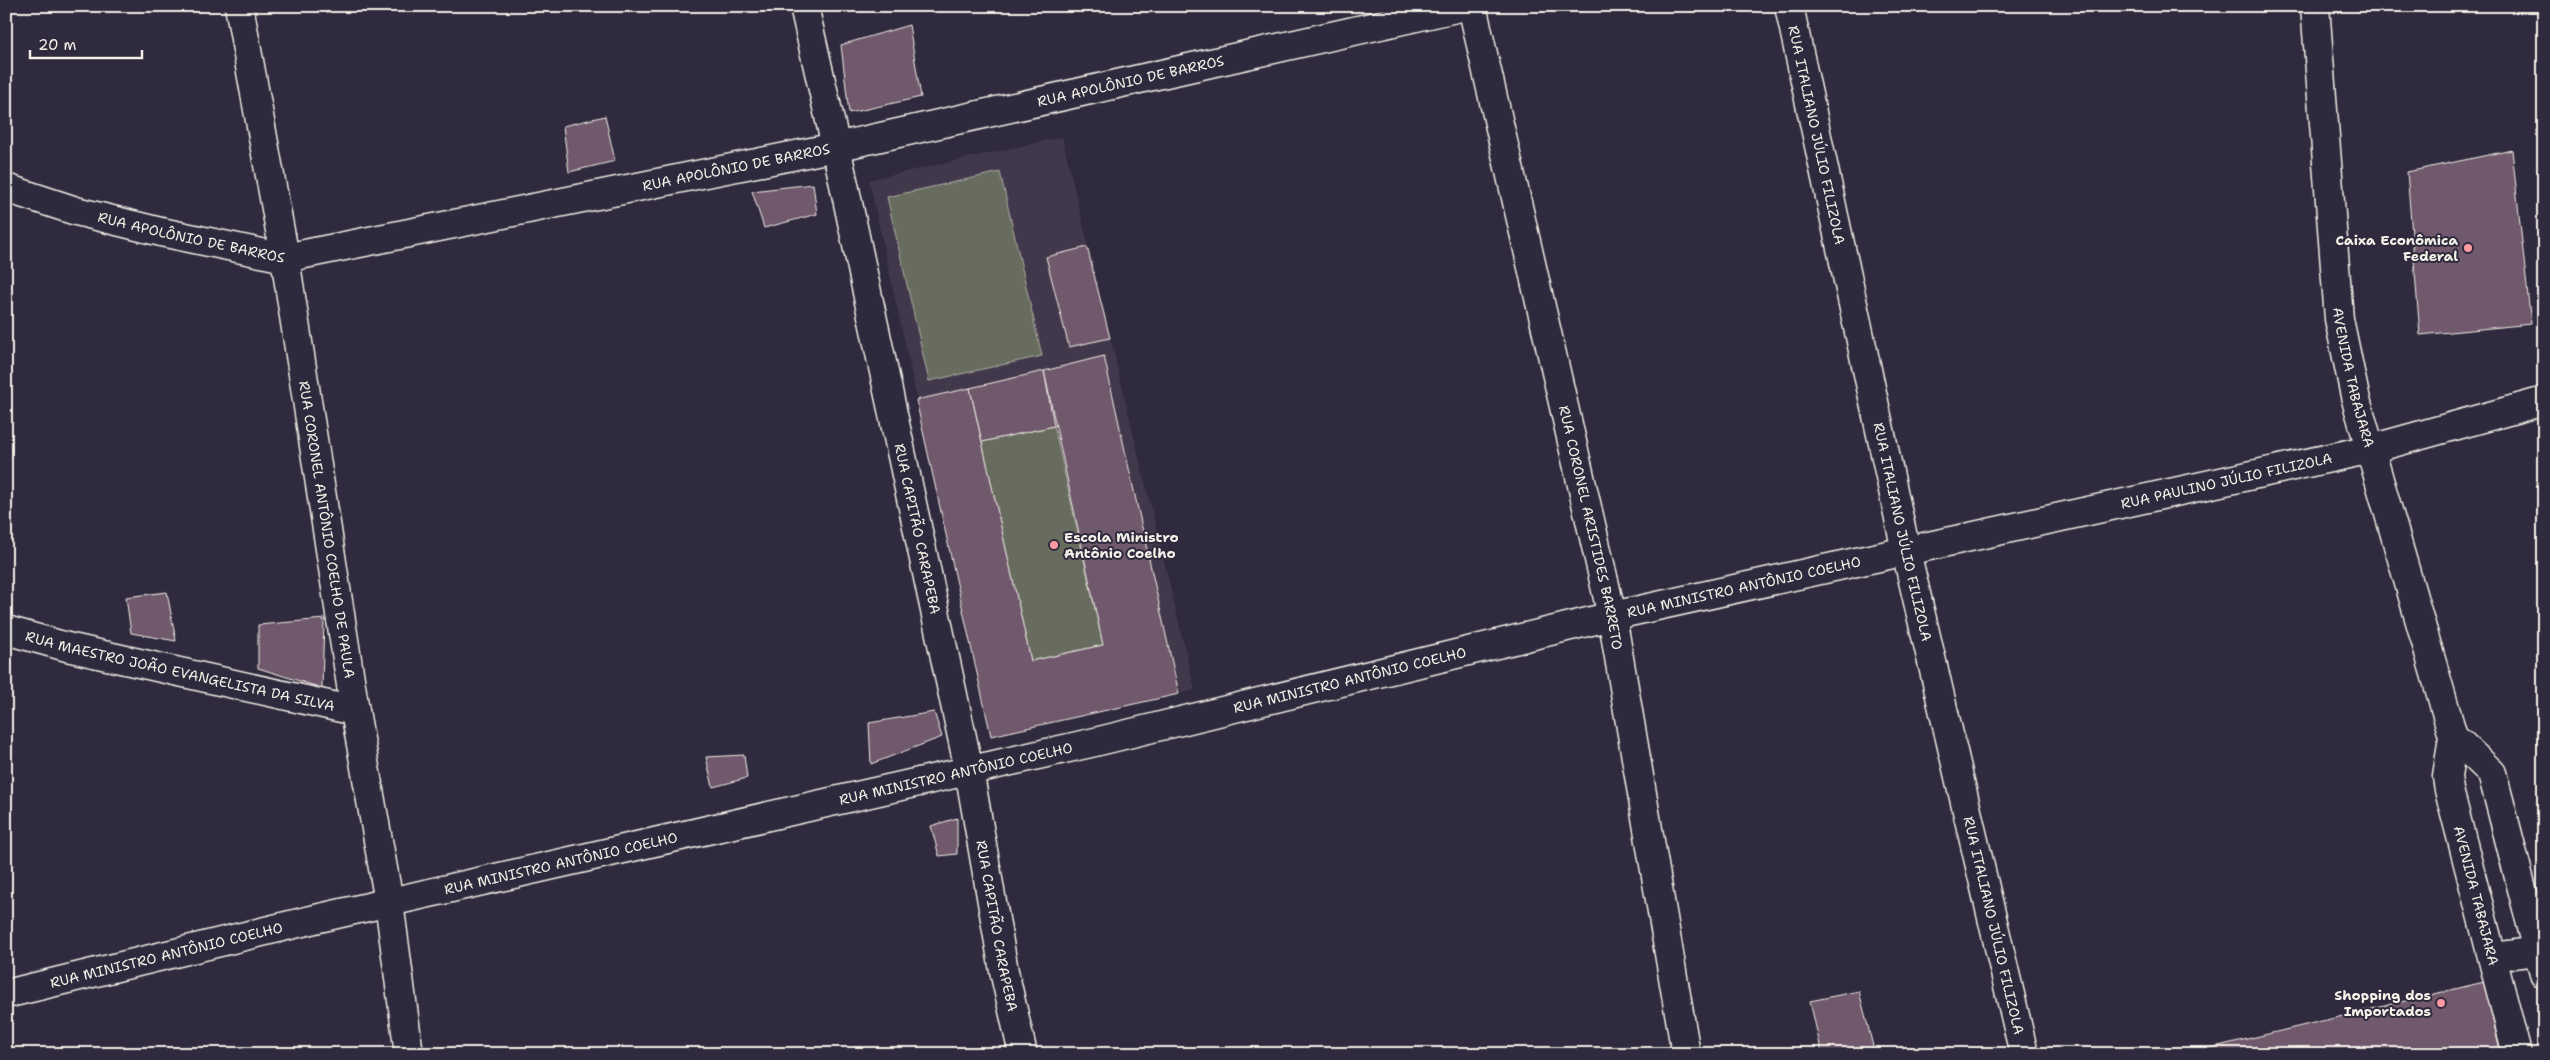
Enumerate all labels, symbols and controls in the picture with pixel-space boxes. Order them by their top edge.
street label: RUA ITALIANO JÚLIO FILIZOLA [1784,24,1849,246]
scale bar [30,28,142,60]
text: 20 m [38,35,77,55]
street label: RUA APOLÔNIO DE BARROS [1036,51,1226,111]
street label: RUA APOLÔNIO DE BARROS [641,139,832,195]
street label: RUA APOLÔNIO DE BARROS [96,208,287,267]
place label: Caixa Econômica Federal [2336,231,2458,265]
marker: Caixa Econômica Federal [2462,242,2474,254]
street label: AVENIDA TABAJARA [2329,307,2378,450]
street label: RUA CORONEL ANTÔNIO COELHO DE PAULA [295,380,359,680]
street label: RUA CORONEL ARISTIDES BARRETO [1555,404,1627,651]
street label: RUA ITALIANO JÚLIO FILIZOLA [1870,421,1936,643]
street label: RUA CAPITÃO CARAPEBA [891,442,944,616]
street label: RUA PAULINO JÚLIO FILIZOLA [2119,449,2334,513]
place label: Escola Ministro Antônio Coelho [1064,528,1179,562]
marker: Escola Ministro Antônio Coelho [1048,539,1060,551]
street label: RUA MINISTRO ANTÔNIO COELHO [1625,552,1862,621]
street label: RUA MAESTRO JOÃO EVANGELISTA DA SILVA [24,627,336,715]
street label: RUA MINISTRO ANTÔNIO COELHO [1232,643,1468,717]
street label: RUA MINISTRO ANTÔNIO COELHO [837,738,1074,809]
street label: RUA ITALIANO JÚLIO FILIZOLA [1960,815,2028,1036]
street label: AVENIDA TABAJARA [2450,824,2503,967]
street label: RUA MINISTRO ANTÔNIO COELHO [442,828,679,898]
street label: RUA CAPITÃO CARAPEBA [972,839,1022,1013]
street label: RUA MINISTRO ANTÔNIO COELHO [48,918,285,992]
place label: Shopping dos Importados [2334,986,2431,1020]
marker: Shopping dos Importados [2435,997,2447,1009]

